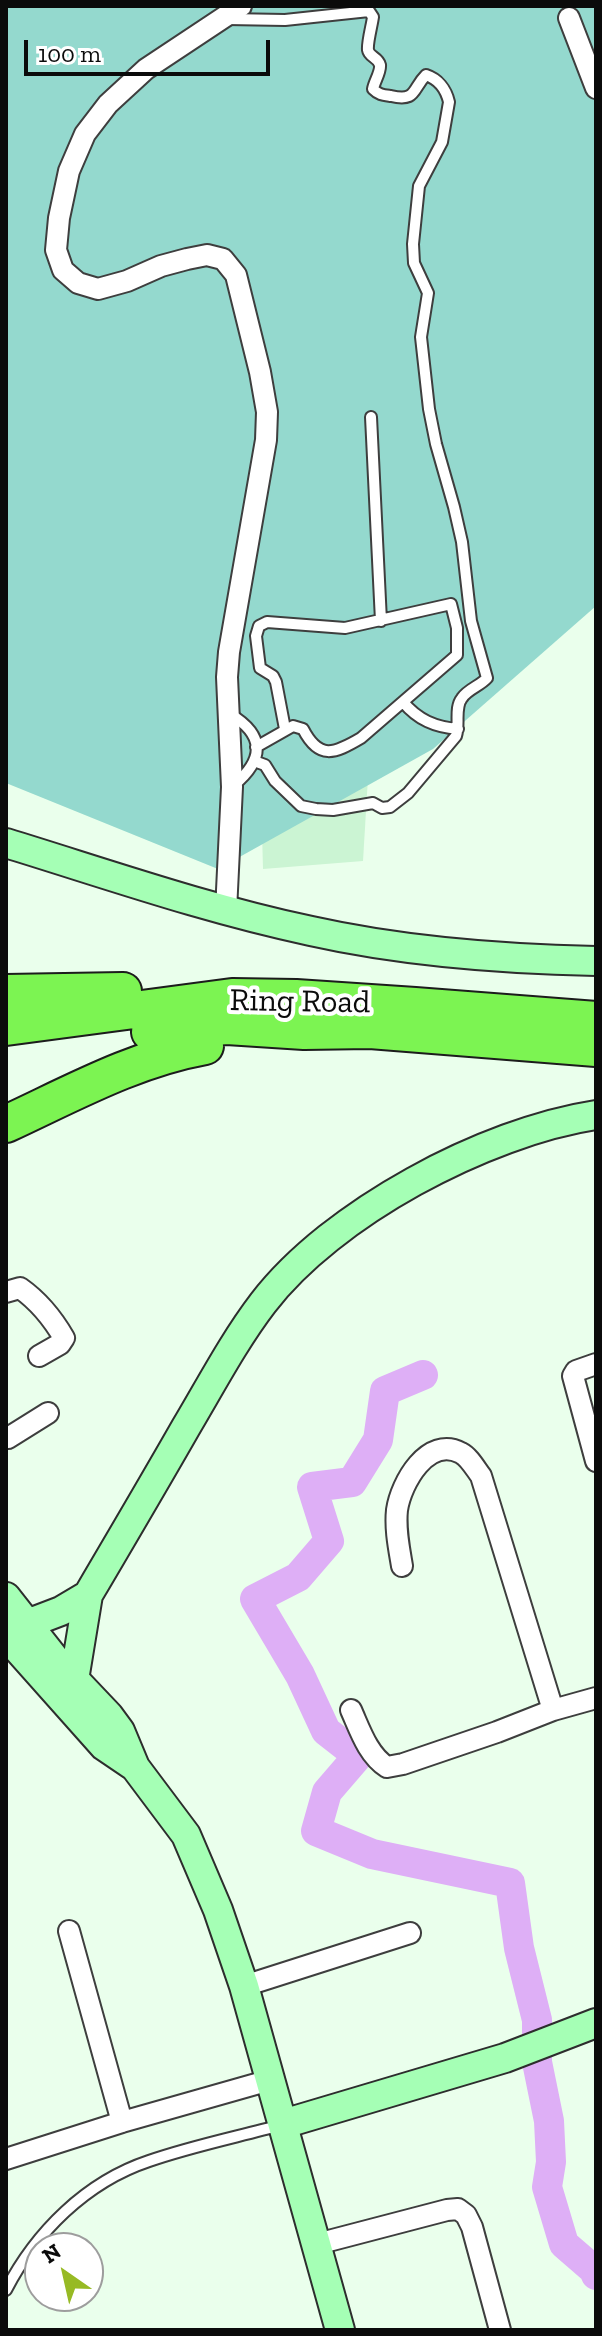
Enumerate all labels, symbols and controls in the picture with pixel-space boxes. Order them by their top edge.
scale bar [28,24,274,74]
text: 100 m [38,39,101,68]
street label: Ring Road [229,982,371,1022]
north arrow [24,2232,104,2312]
text: N [37,2237,66,2269]

